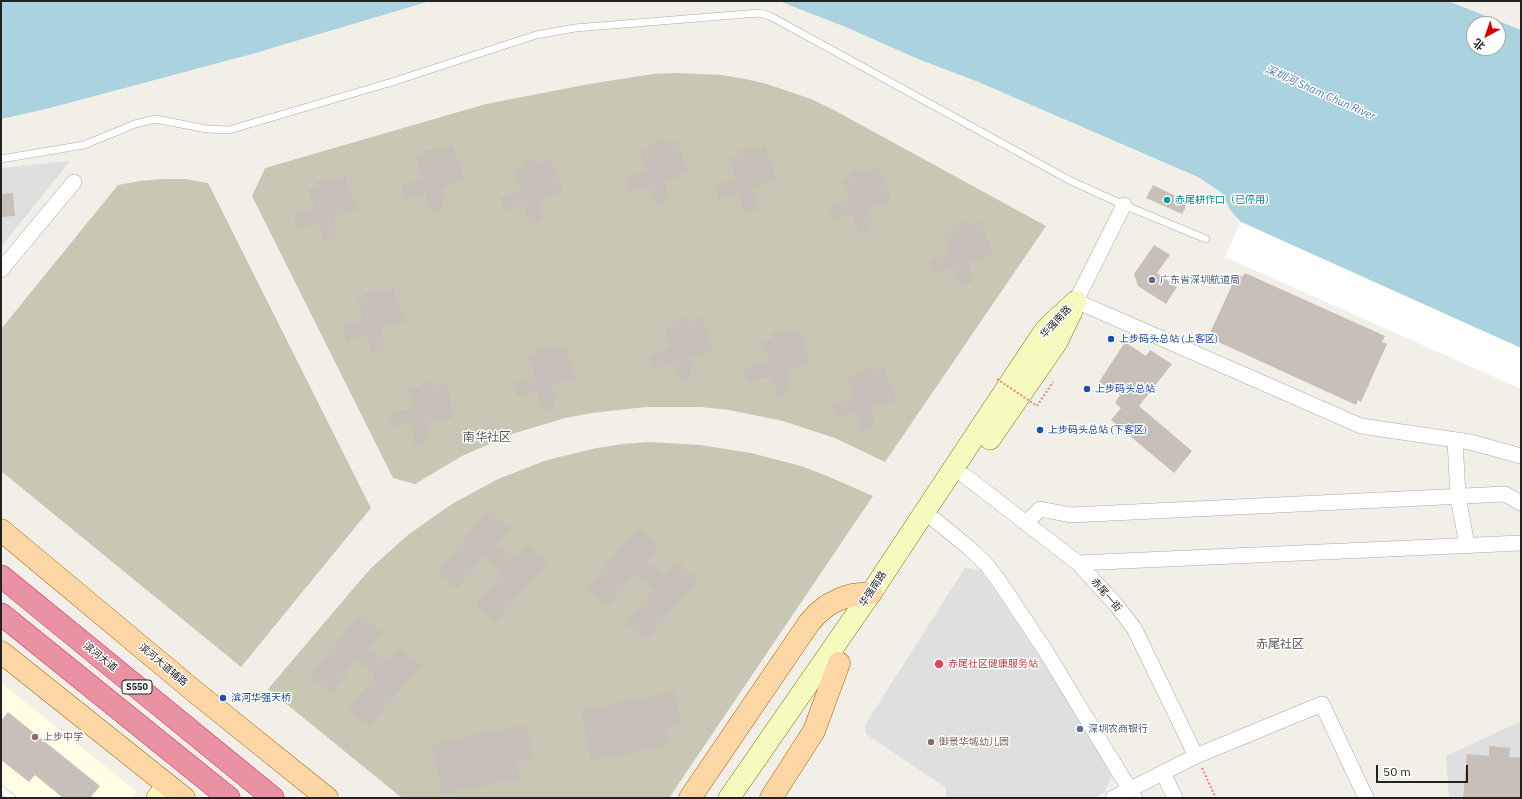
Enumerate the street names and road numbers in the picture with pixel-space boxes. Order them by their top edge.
street label: 华强南路 [1038,303,1074,341]
street label: 华强南路 [857,569,889,609]
street label: 赤尾一街 [1088,576,1124,614]
street label: 滨河大道 [81,640,119,674]
street label: 滨河大道辅路 [136,641,190,689]
road number: S550 [122,680,152,694]

